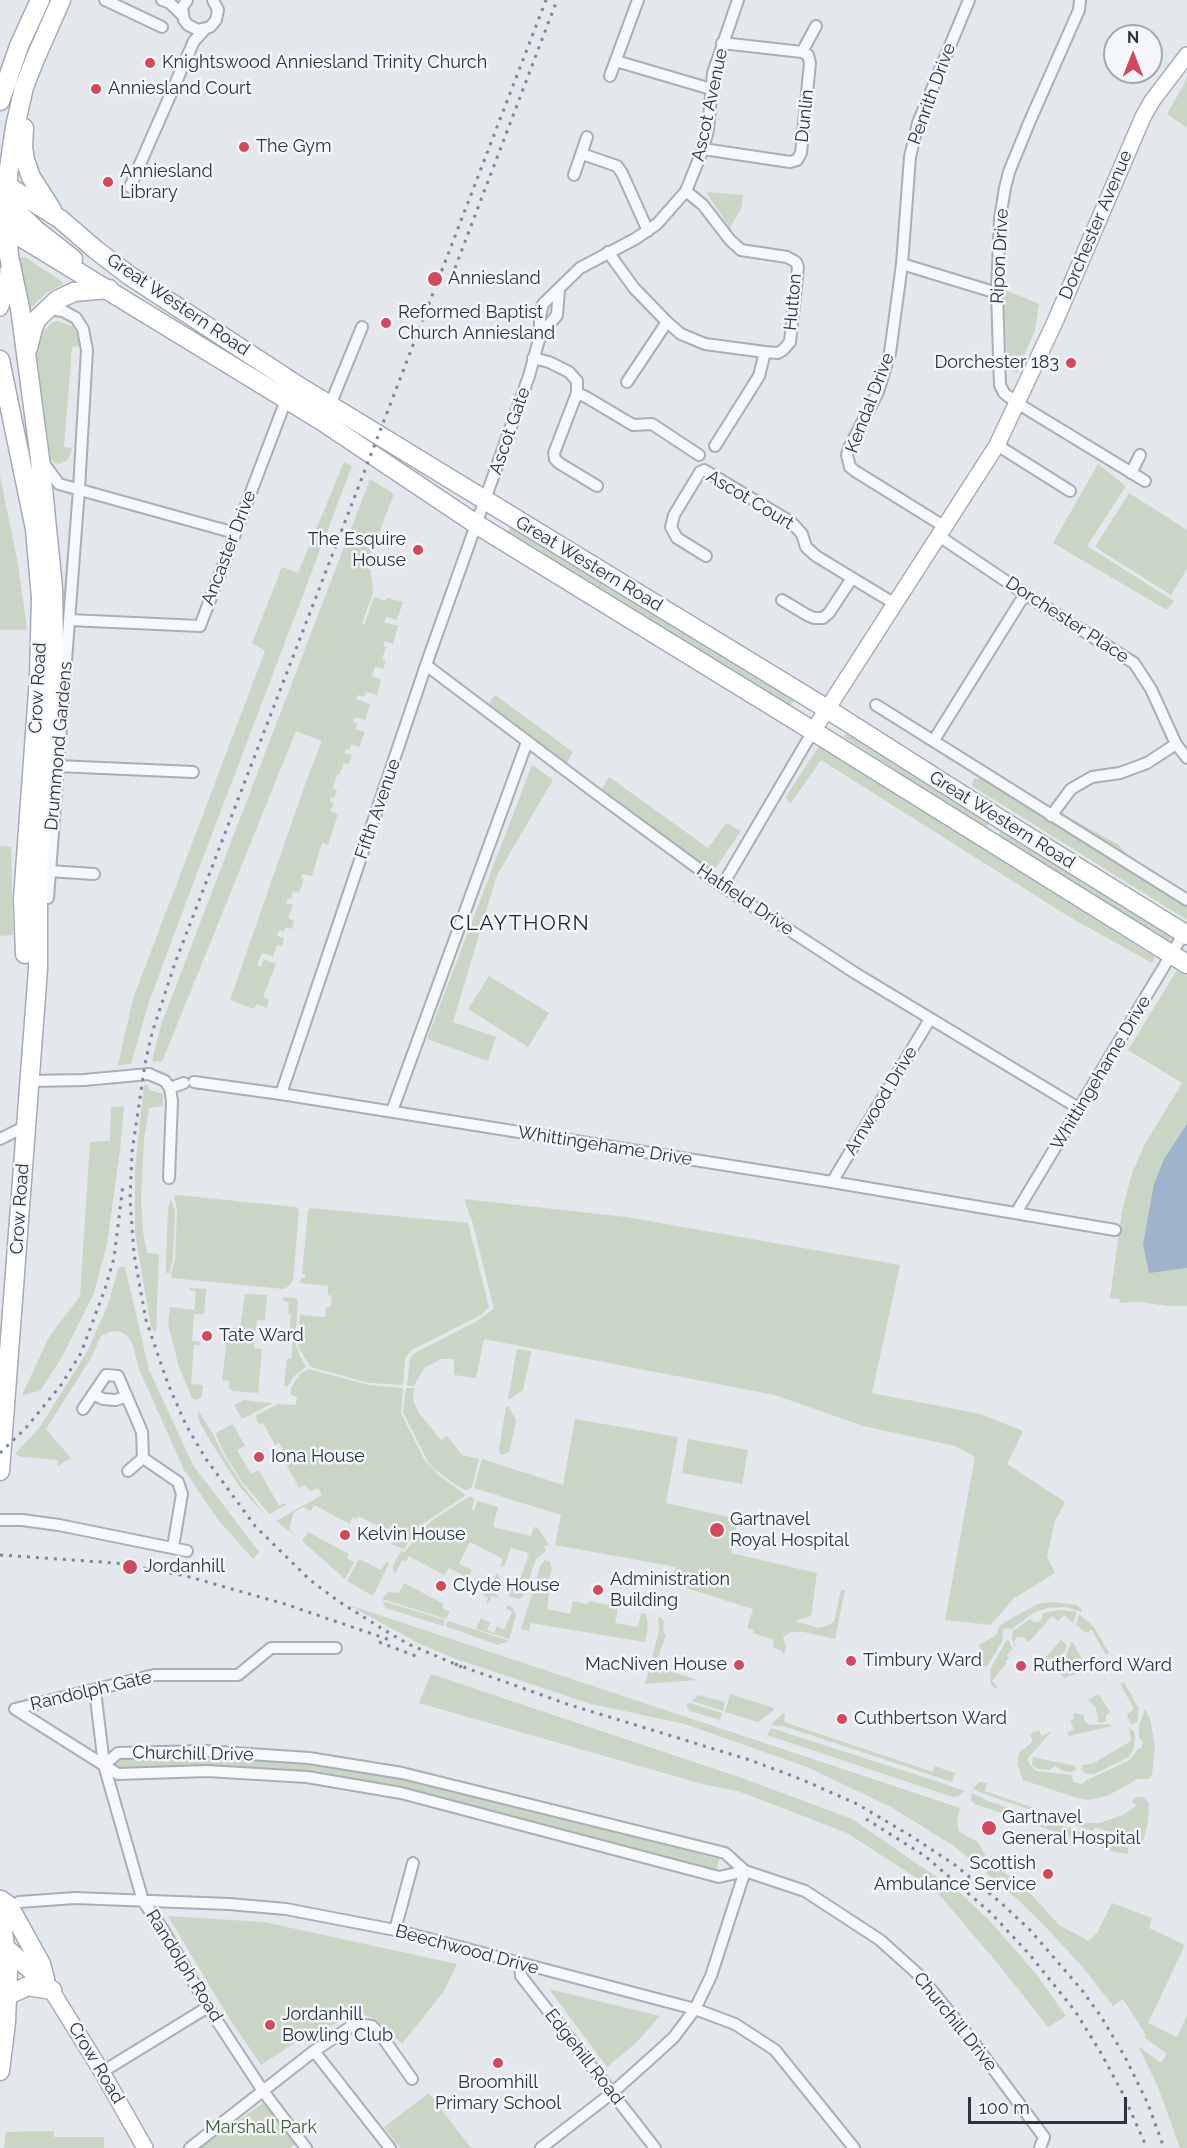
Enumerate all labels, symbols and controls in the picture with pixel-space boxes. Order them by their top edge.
north arrow [1103,24,1163,84]
text: N [1127,28,1139,47]
street label: Penrith Drive [904,40,960,148]
street label: Ascot Avenue [687,47,733,163]
place label: Knightswood Anniesland Trinity Church [162,52,487,74]
marker: Knightswood Anniesland Trinity Church [143,56,157,70]
place label: Anniesland Court [108,78,251,100]
marker: Anniesland Court [89,82,103,96]
street label: Dunlin [791,88,819,144]
place label: The Gym [256,136,332,158]
marker: The Gym [237,140,251,154]
street label: Dorchester Avenue [1055,147,1137,303]
place label: Anniesland Library [120,161,213,204]
marker: Anniesland Library [101,175,115,189]
street label: Ripon Drive [987,208,1013,304]
street label: Great Western Road [102,249,254,361]
place label: Anniesland [448,268,541,290]
marker: Anniesland [426,270,444,288]
street label: Hutton [780,273,806,331]
place label: Reformed Baptist Church Anniesland [398,302,555,344]
marker: Reformed Baptist Church Anniesland [379,316,393,330]
street label: Kendal Drive [841,350,899,456]
place label: Dorchester 183 [934,352,1059,374]
marker: Dorchester 183 [1064,356,1078,370]
street label: Ascot Gate [485,385,535,477]
street label: Ascot Court [703,466,797,534]
street label: Ancaster Drive [197,487,261,609]
street label: Great Western Road [512,512,666,616]
place label: The Esquire House [307,529,406,572]
marker: The Esquire House [411,543,425,557]
street label: Dorchester Place [1001,572,1133,668]
street label: Crow Road [25,642,51,734]
street label: Drummond Gardens [41,661,77,831]
street label: Fifth Avenue [351,756,405,862]
street label: Great Western Road [925,766,1079,874]
street label: Hatfield Drive [692,860,798,940]
district label: CLAYTHORN [450,911,590,937]
street label: Whittingehame Drive [1046,992,1156,1154]
street label: Arnwood Drive [840,1043,922,1159]
street label: Whittingehame Drive [516,1122,694,1170]
street label: Crow Road [6,1163,34,1255]
place label: Tate Ward [219,1325,304,1347]
marker: Tate Ward [200,1329,214,1343]
place label: Iona House [271,1446,365,1468]
marker: Iona House [252,1450,266,1464]
place label: Gartnavel Royal Hospital [730,1509,849,1552]
marker: Gartnavel Royal Hospital [708,1521,726,1539]
place label: Kelvin House [357,1524,466,1546]
marker: Kelvin House [338,1528,352,1542]
place label: Jordanhill [144,1556,225,1578]
marker: Jordanhill [121,1558,139,1576]
place label: Administration Building [610,1569,730,1612]
place label: Clyde House [453,1575,560,1597]
marker: Clyde House [434,1579,448,1593]
marker: Administration Building [591,1583,605,1597]
place label: Timbury Ward [863,1650,982,1672]
place label: MacNiven House [585,1654,727,1676]
marker: Timbury Ward [844,1654,858,1668]
place label: Rutherford Ward [1033,1655,1172,1677]
marker: MacNiven House [732,1658,746,1672]
marker: Rutherford Ward [1014,1659,1028,1673]
street label: Randolph Gate [28,1667,154,1715]
place label: Cuthbertson Ward [854,1708,1007,1730]
marker: Cuthbertson Ward [835,1712,849,1726]
street label: Churchill Drive [132,1742,254,1766]
place label: Gartnavel General Hospital [1002,1807,1140,1850]
marker: Gartnavel General Hospital [980,1819,998,1837]
place label: Scottish Ambulance Service [874,1853,1036,1896]
marker: Scottish Ambulance Service [1041,1867,1055,1881]
street label: Randolph Road [141,1906,227,2026]
street label: Beechwood Drive [393,1920,541,1980]
street label: Churchill Drive [908,1968,1002,2076]
place label: Jordanhill Bowling Club [282,2004,393,2046]
street label: Edgehill Road [540,2005,628,2109]
street label: Crow Road [63,2018,129,2108]
marker: Jordanhill Bowling Club [263,2018,277,2032]
marker: Broomhill Primary School [491,2056,505,2070]
place label: Broomhill Primary School [435,2072,561,2114]
scale bar [971,2085,1130,2123]
text: 100 m [979,2097,1030,2118]
park label: Marshall Park [205,2117,317,2139]

